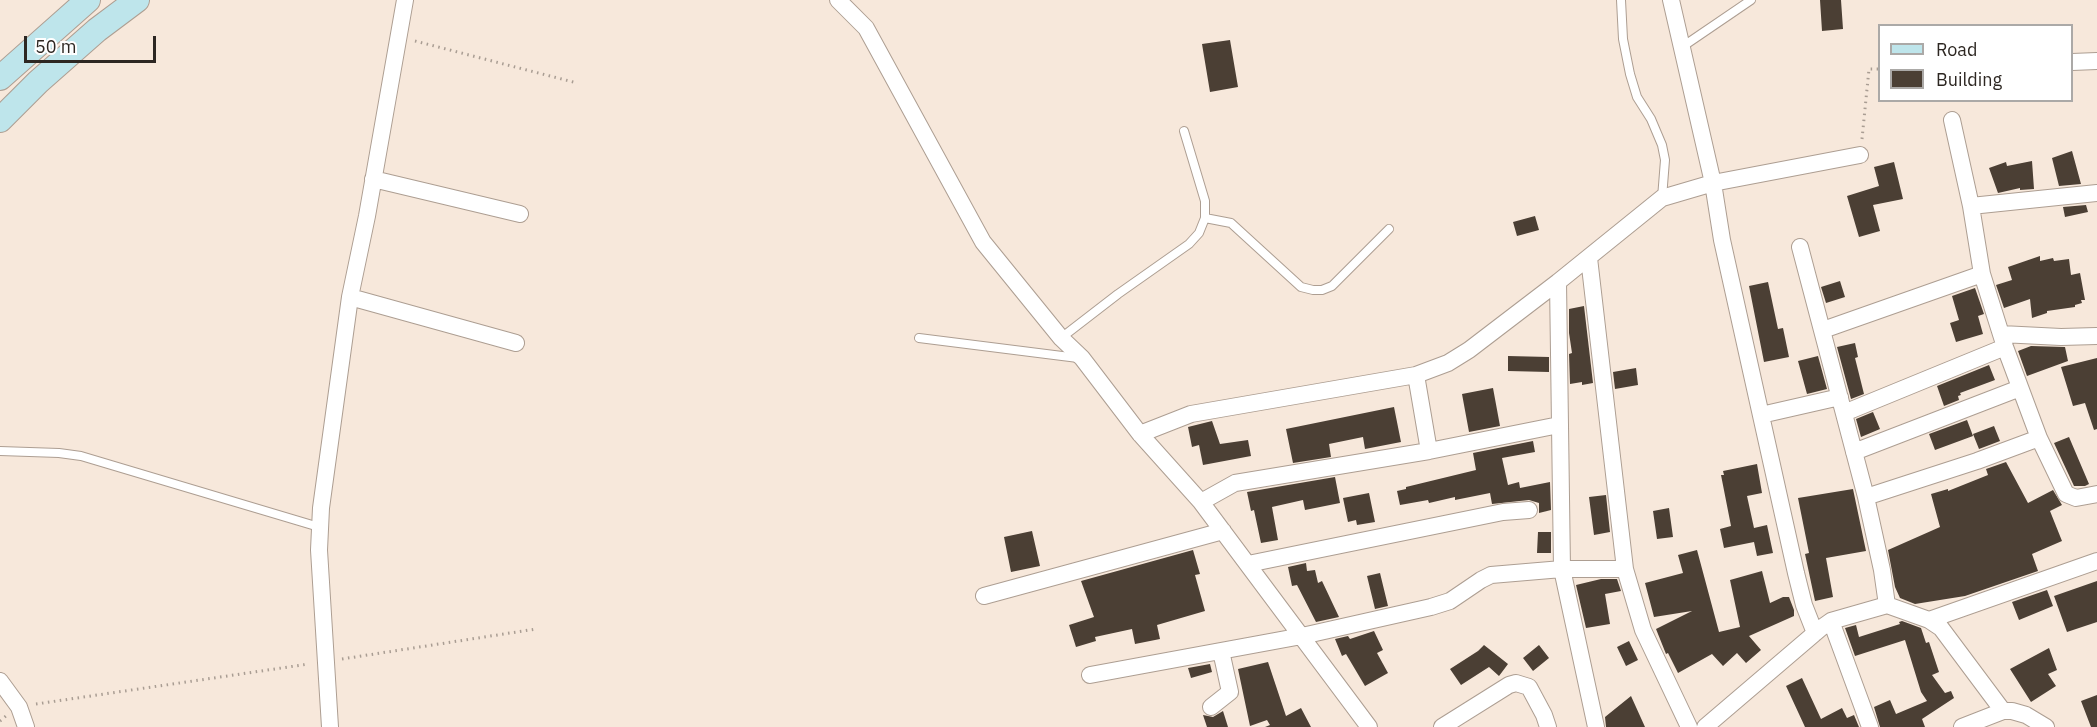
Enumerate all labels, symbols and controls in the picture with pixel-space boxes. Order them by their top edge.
scale bar [27,24,159,62]
legend [1878,24,2073,102]
text: 50 m [35,35,77,58]
text: Road [1936,38,1977,61]
text: Building [1936,68,2002,91]

